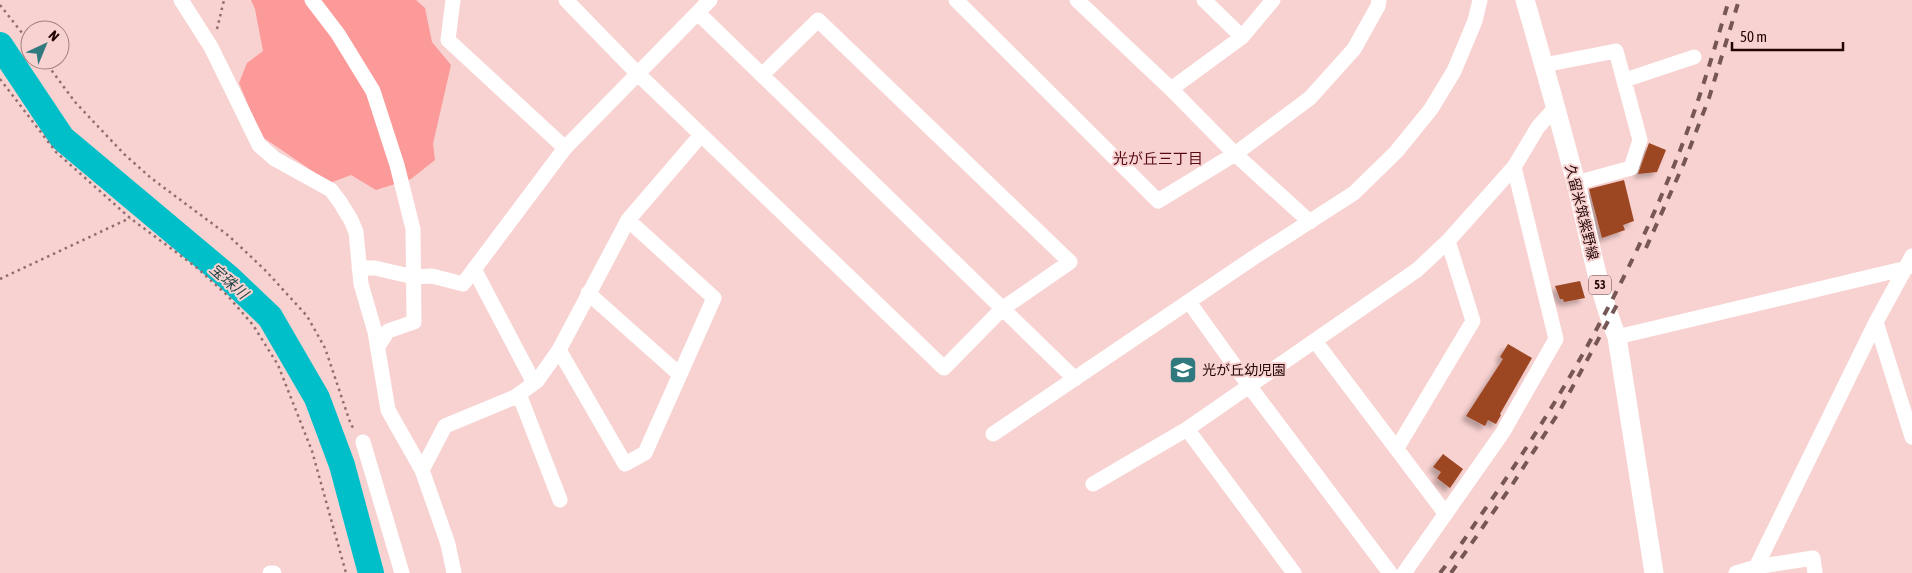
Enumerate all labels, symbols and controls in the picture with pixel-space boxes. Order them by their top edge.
north arrow [20,20,70,70]
scale bar [1732,20,1843,52]
text: N [46,27,63,44]
text: 50 m [1740,28,1767,45]
district label: 光が丘三丁目 [1113,150,1203,167]
street label: 久留米筑紫野線 [1562,163,1602,261]
water label: 宝珠川 [206,260,253,303]
road number: 53 [1589,276,1611,294]
school or university icon: 光が丘幼児園 [1168,355,1198,385]
place label: 光が丘幼児園 [1202,362,1286,378]

